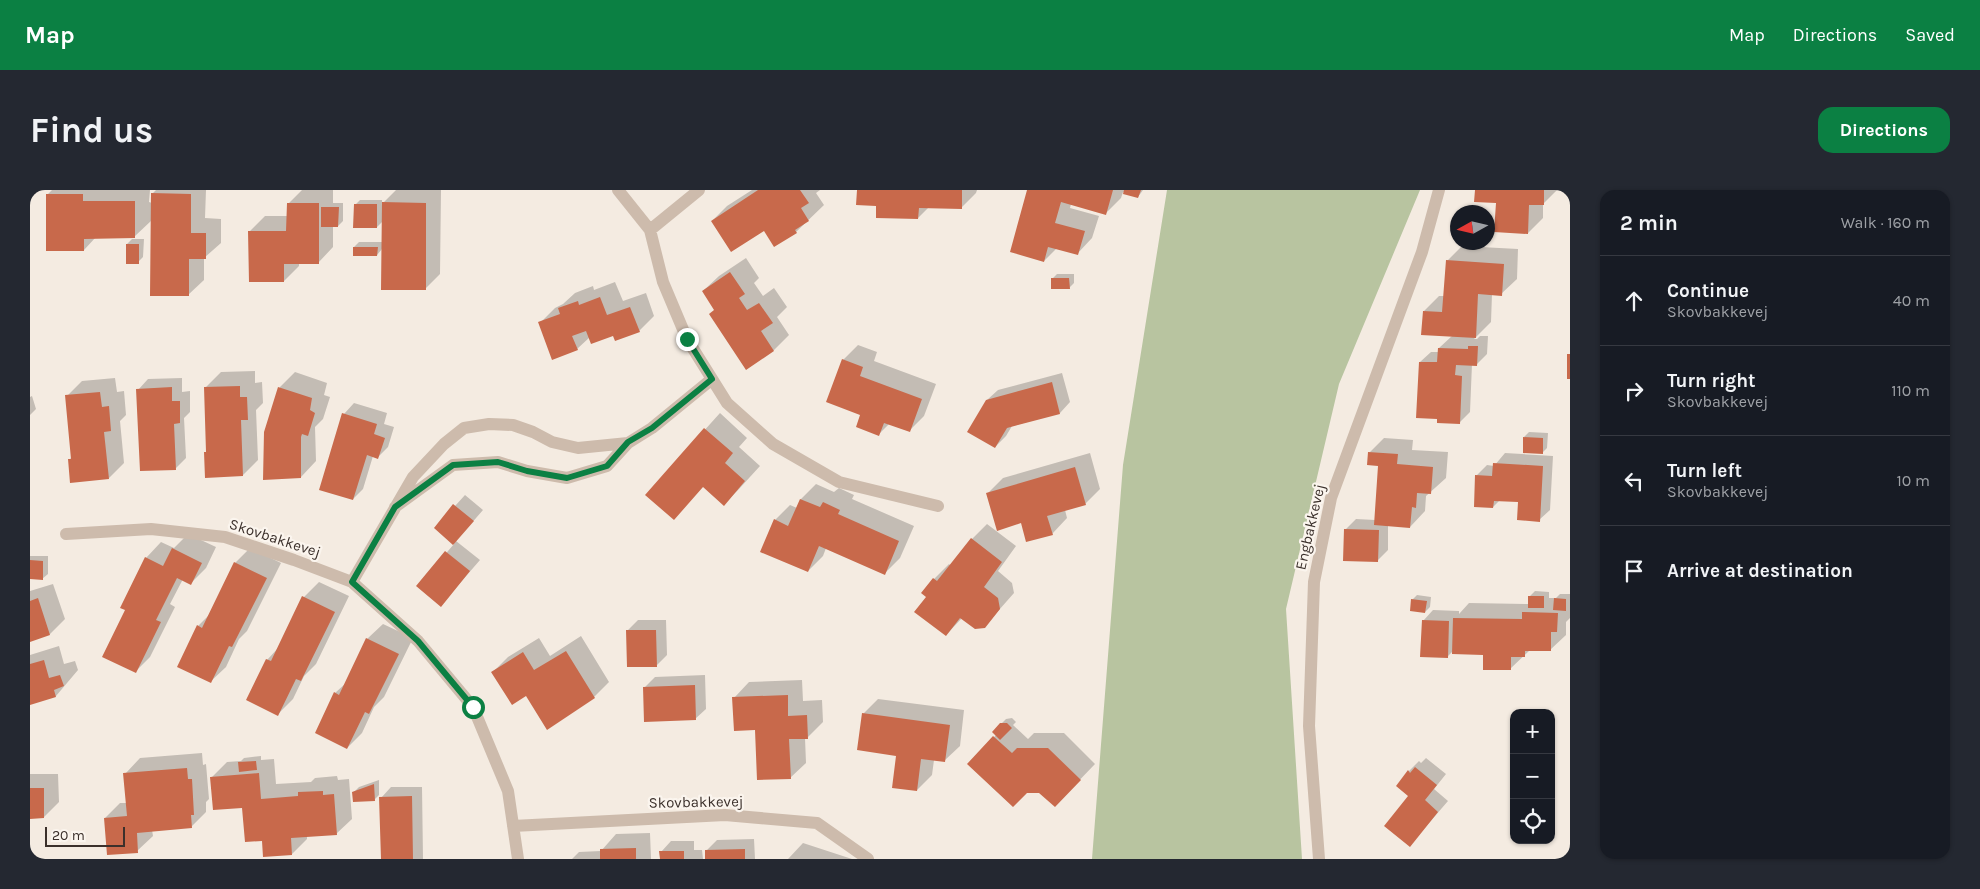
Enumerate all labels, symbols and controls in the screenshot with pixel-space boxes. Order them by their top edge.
text: Map [25,21,75,49]
text: Map [1729,24,1765,46]
text: Directions [1793,24,1877,46]
text: Saved [1905,24,1955,46]
button: Directions [1818,107,1950,153]
text: Find us [30,110,153,151]
north arrow [1450,205,1495,250]
text: 2 min [1620,211,1678,235]
text: Walk · 160 m [1841,213,1930,232]
text: Continue [1667,280,1749,302]
icon: ahead [1620,287,1648,315]
text: 40 m [1893,291,1930,310]
text: Skovbakkevej [1667,302,1768,321]
route end [676,328,699,351]
text: Turn right [1667,370,1756,392]
icon: right [1620,377,1648,405]
text: 110 m [1891,381,1930,400]
text: Skovbakkevej [1667,392,1768,411]
text: Turn left [1667,460,1742,482]
icon: left [1620,467,1648,495]
text: 10 m [1896,471,1930,490]
street label: Engbakkevej [1291,482,1329,572]
text: Skovbakkevej [1667,482,1768,501]
street label: Skovbakkevej [227,515,323,561]
icon: arrive [1620,557,1648,585]
text: Arrive at destination [1667,560,1853,582]
route start [462,696,485,719]
map controls [1510,709,1555,844]
button: + [1510,709,1555,754]
button: − [1510,754,1555,799]
street label: Skovbakkevej [648,792,744,812]
button: locate [1510,799,1555,844]
scale bar [45,824,125,847]
text: 20 m [52,827,85,844]

